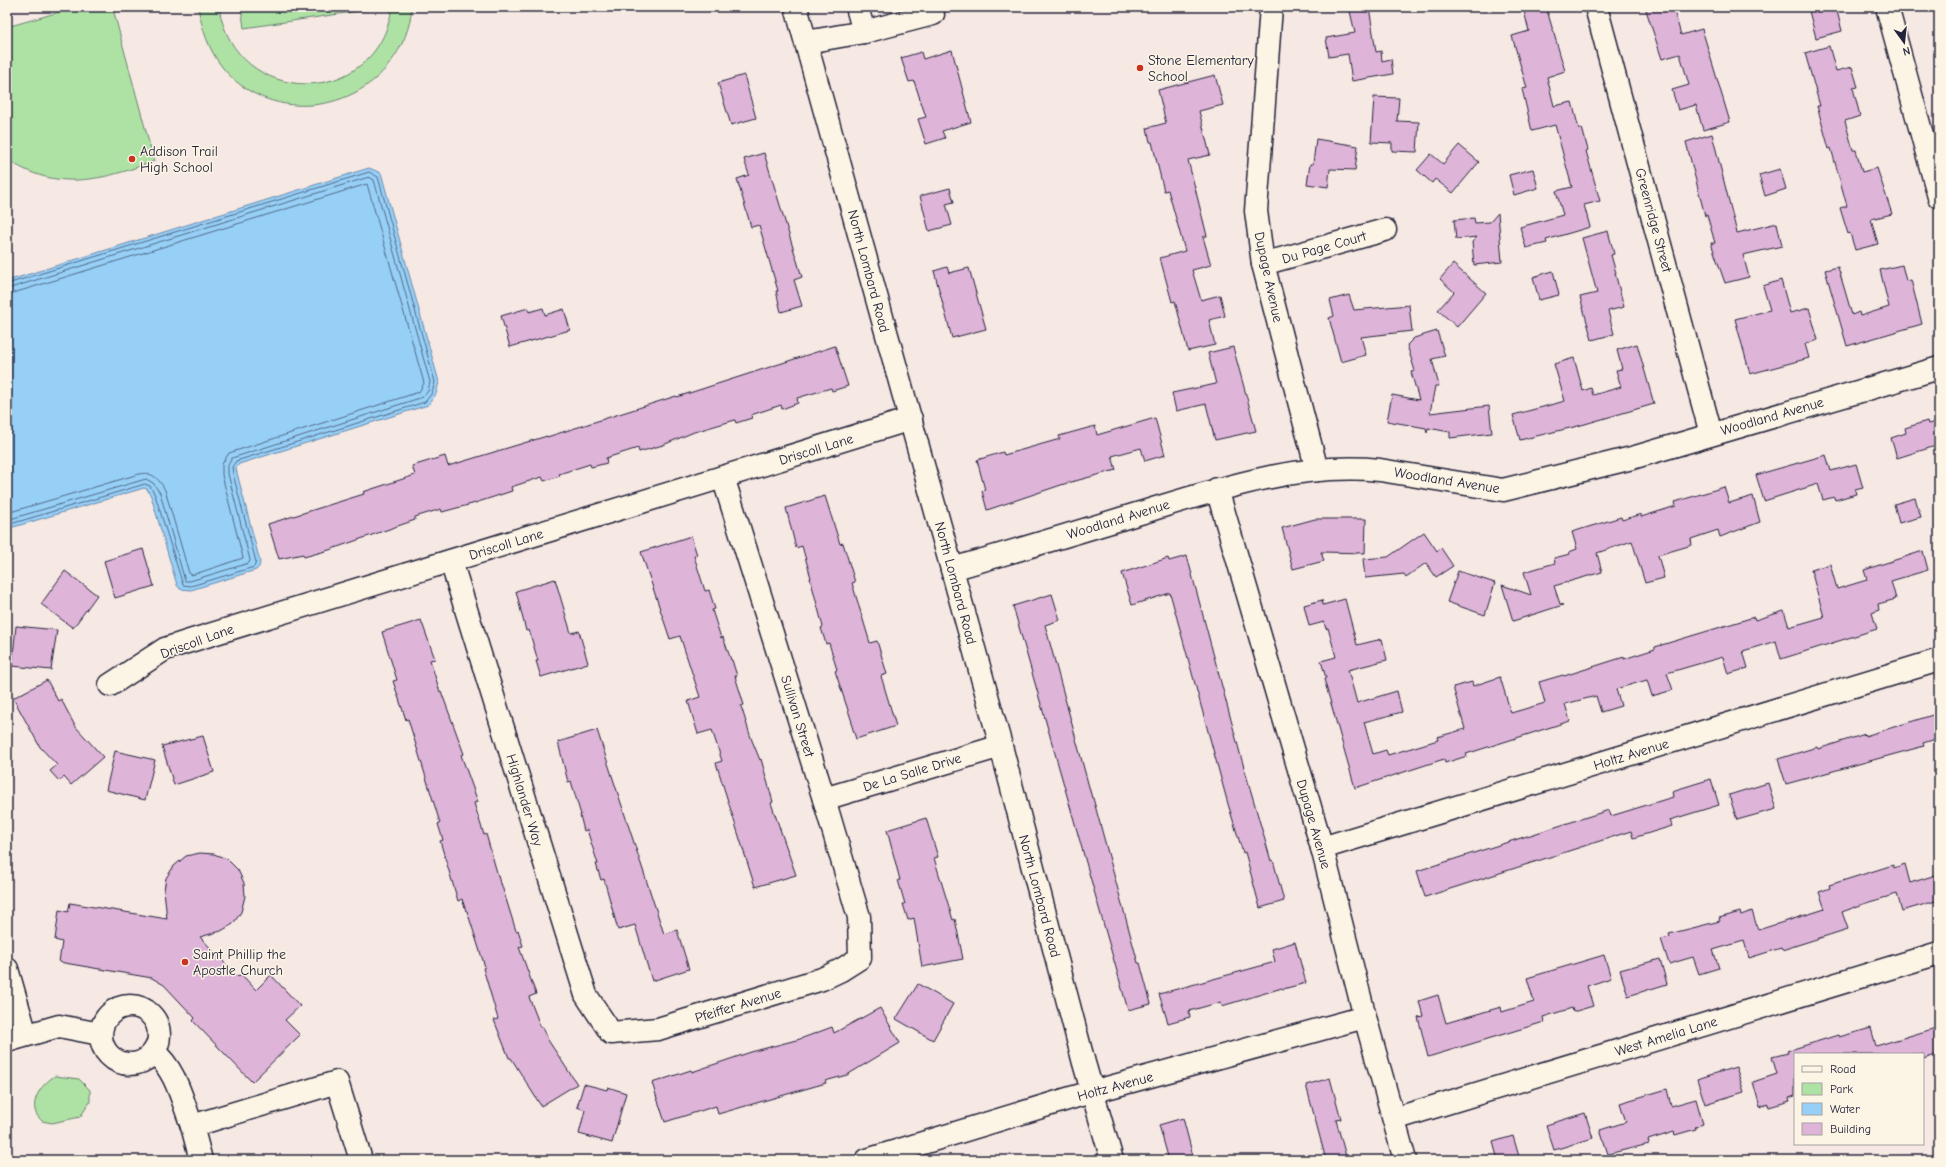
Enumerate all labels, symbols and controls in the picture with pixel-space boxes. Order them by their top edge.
north arrow [1884,22,1924,62]
text: N [1901,44,1912,58]
place label: Stone Elementary School [1148,52,1254,85]
marker: Stone Elementary School [1135,63,1145,73]
place label: Addison Trail High School [140,143,218,176]
marker: Addison Trail High School [127,154,137,164]
street label: Greenridge Street [1631,166,1676,275]
street label: North Lombard Road [844,208,893,334]
street label: Du Page Court [1280,227,1369,268]
street label: Dupage Avenue [1251,230,1286,324]
street label: Woodland Avenue [1719,394,1826,439]
street label: Driscoll Lane [777,430,855,469]
street label: Woodland Avenue [1393,464,1501,497]
street label: Woodland Avenue [1065,496,1172,543]
street label: North Lombard Road [931,520,980,646]
street label: Driscoll Lane [467,525,545,564]
street label: Driscoll Lane [158,620,236,663]
street label: Sullivan Street [777,673,818,760]
street label: Holtz Avenue [1591,735,1671,774]
street label: De La Salle Drive [861,749,963,796]
street label: Highlander Way [502,752,547,849]
street label: Dupage Avenue [1293,777,1334,871]
street label: North Lombard Road [1015,833,1064,959]
place label: Saint Phillip the Apostle Church [193,946,286,979]
marker: Saint Phillip the Apostle Church [180,957,190,967]
street label: Pfeiffer Avenue [693,984,783,1027]
street label: West Amelia Lane [1613,1013,1719,1060]
legend [1794,1053,1924,1145]
text: Road [1830,1062,1856,1076]
street label: Holtz Avenue [1075,1068,1155,1105]
text: Park [1830,1082,1853,1096]
text: Water [1830,1102,1860,1116]
text: Building [1830,1122,1871,1136]

